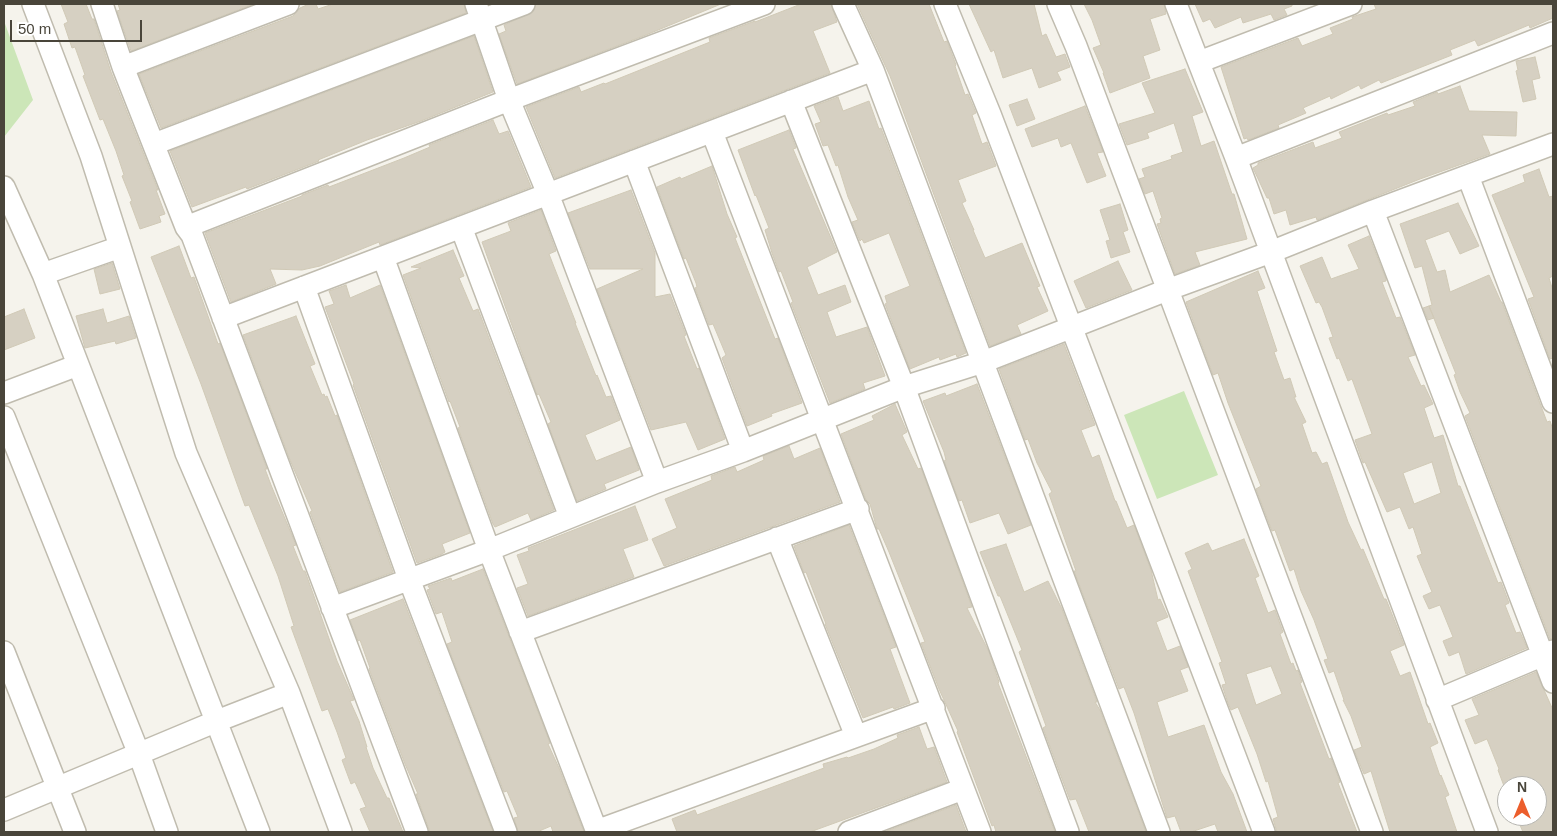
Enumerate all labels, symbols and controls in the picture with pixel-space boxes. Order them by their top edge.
scale bar [12,10,145,42]
text: 50 m [18,20,51,37]
north arrow [1497,776,1547,826]
text: N [1517,779,1527,795]

